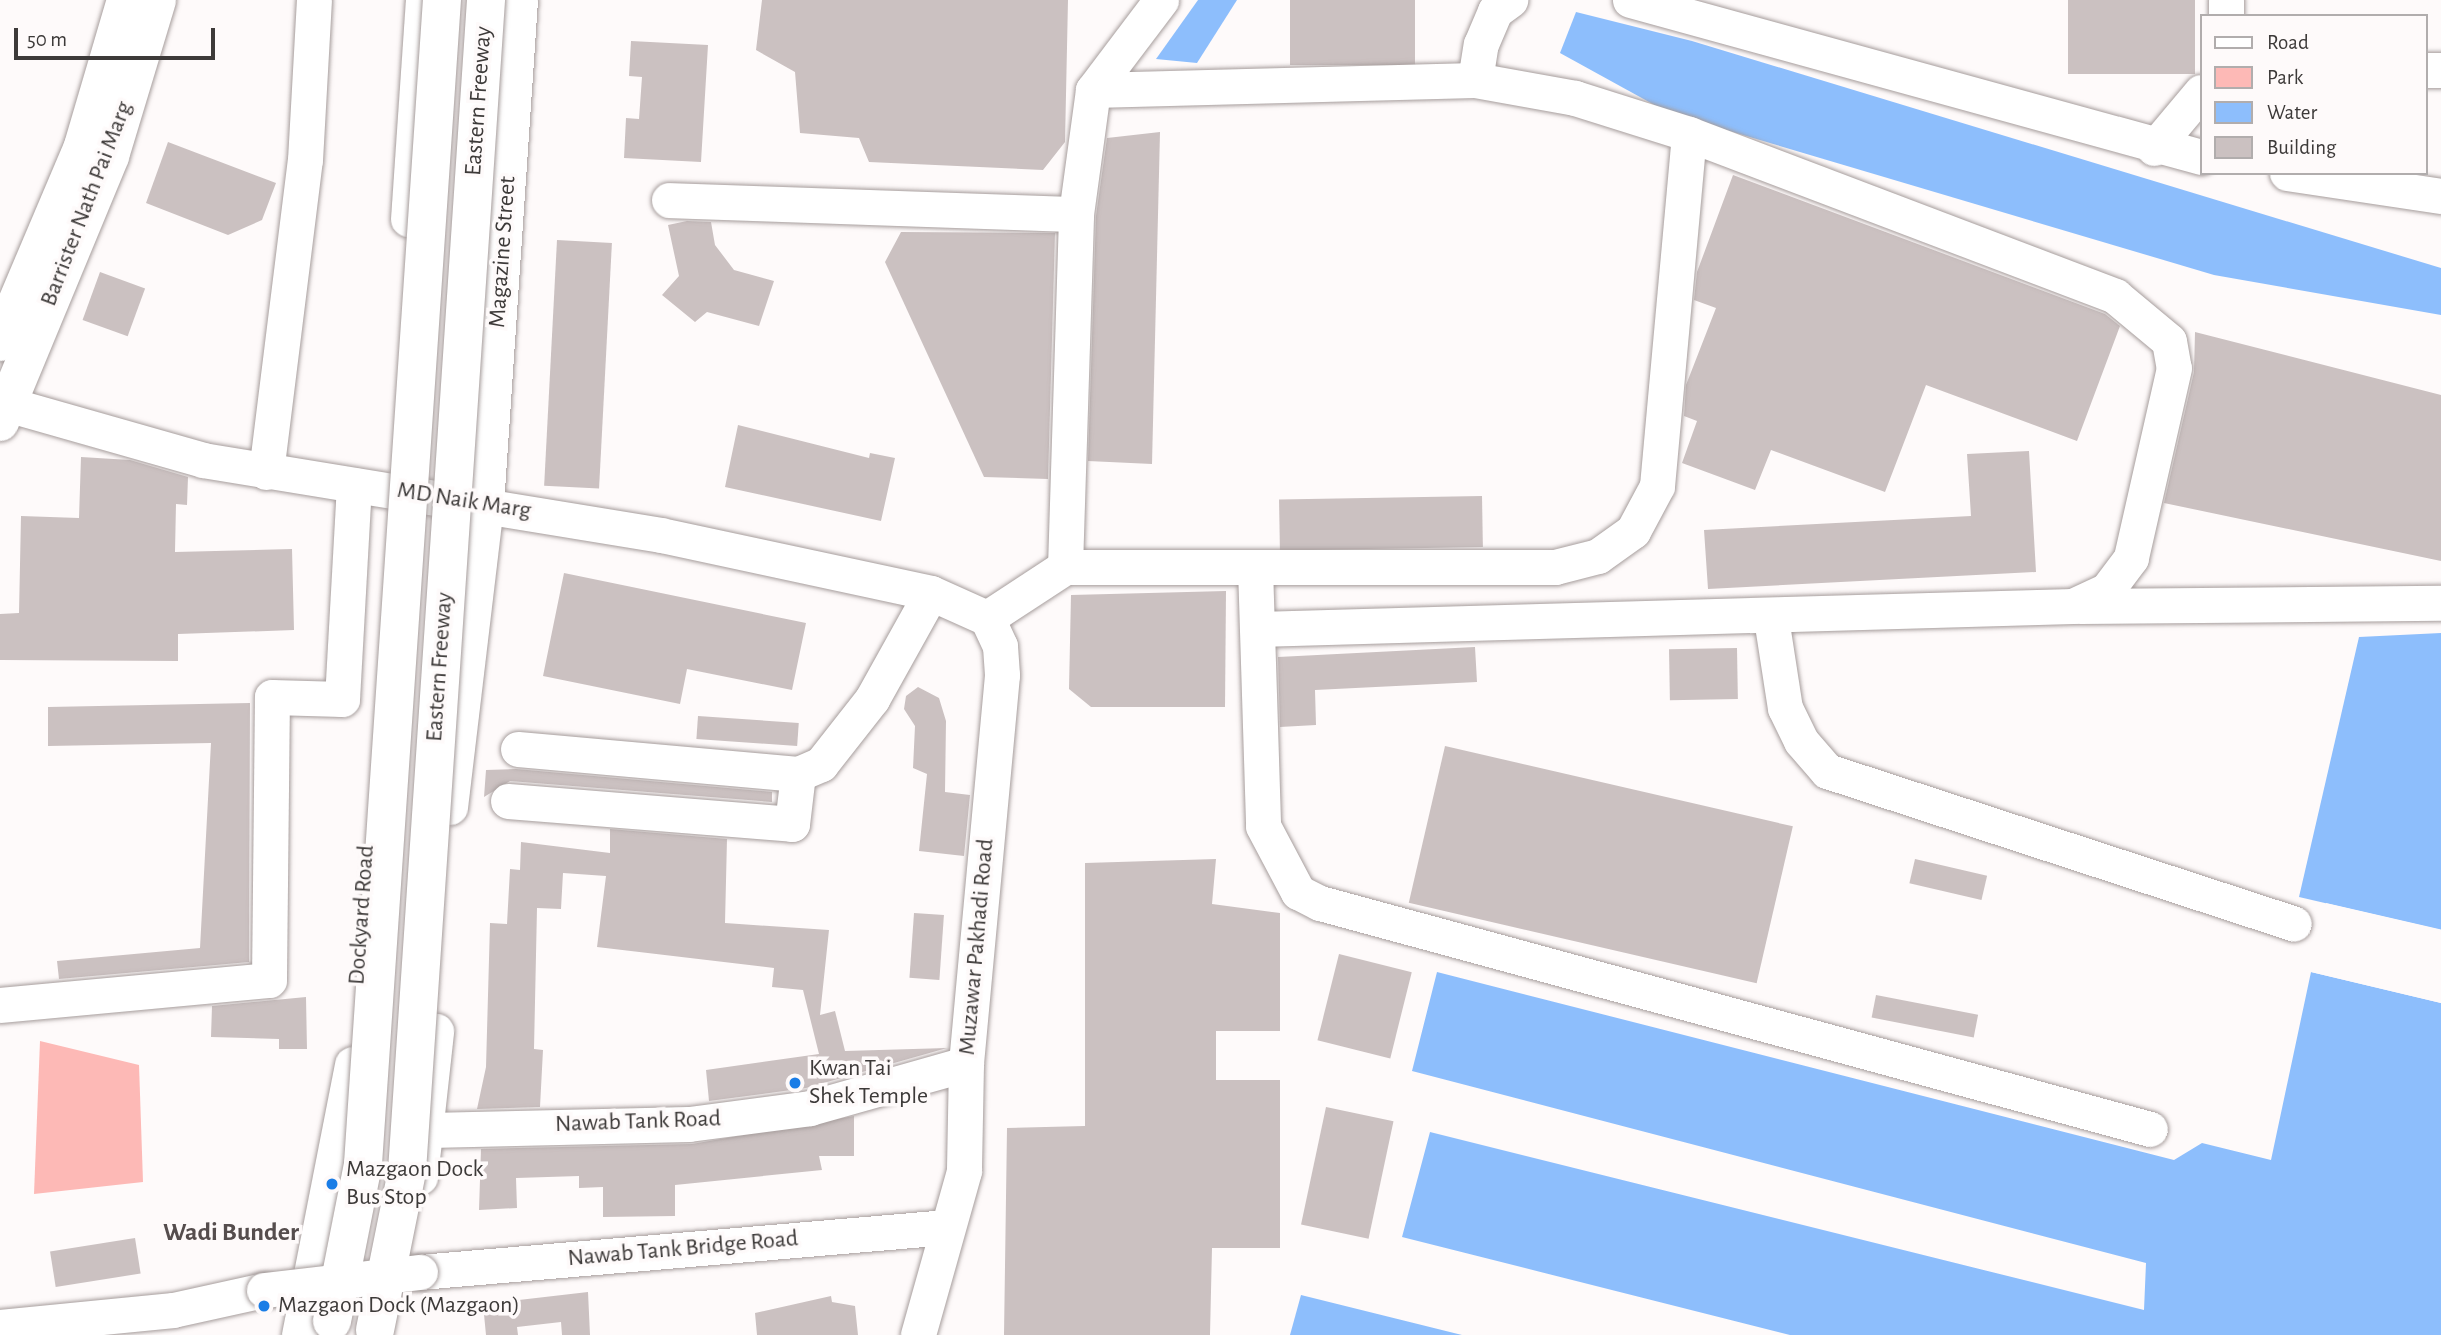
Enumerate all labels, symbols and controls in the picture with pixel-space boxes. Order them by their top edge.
scale bar [18,14,219,58]
legend [2200,14,2427,175]
street label: Eastern Freeway [459,25,499,177]
text: 50 m [27,29,67,50]
text: Road [2267,32,2309,53]
text: Park [2267,67,2303,88]
street label: Barrister Nath Pai Marg [35,98,139,310]
text: Water [2267,102,2317,123]
text: Building [2267,137,2336,158]
street label: Magazine Street [483,175,523,329]
street label: MD Naik Marg [395,476,533,526]
street label: Eastern Freeway [420,591,460,743]
street label: Muzawar Pakhadi Road [953,838,1001,1056]
street label: Dockyard Road [343,844,381,986]
place label: Kwan Tai Shek Temple [809,1055,928,1111]
marker: Kwan Tai Shek Temple [787,1075,803,1091]
street label: Nawab Tank Road [555,1105,721,1139]
place label: Mazgaon Dock Bus Stop [346,1156,483,1212]
marker: Mazgaon Dock Bus Stop [324,1176,340,1192]
district label: Wadi Bunder [163,1217,299,1249]
street label: Nawab Tank Bridge Road [567,1225,799,1273]
place label: Mazgaon Dock (Mazgaon) [278,1292,520,1320]
marker: Mazgaon Dock (Mazgaon) [256,1298,272,1314]

